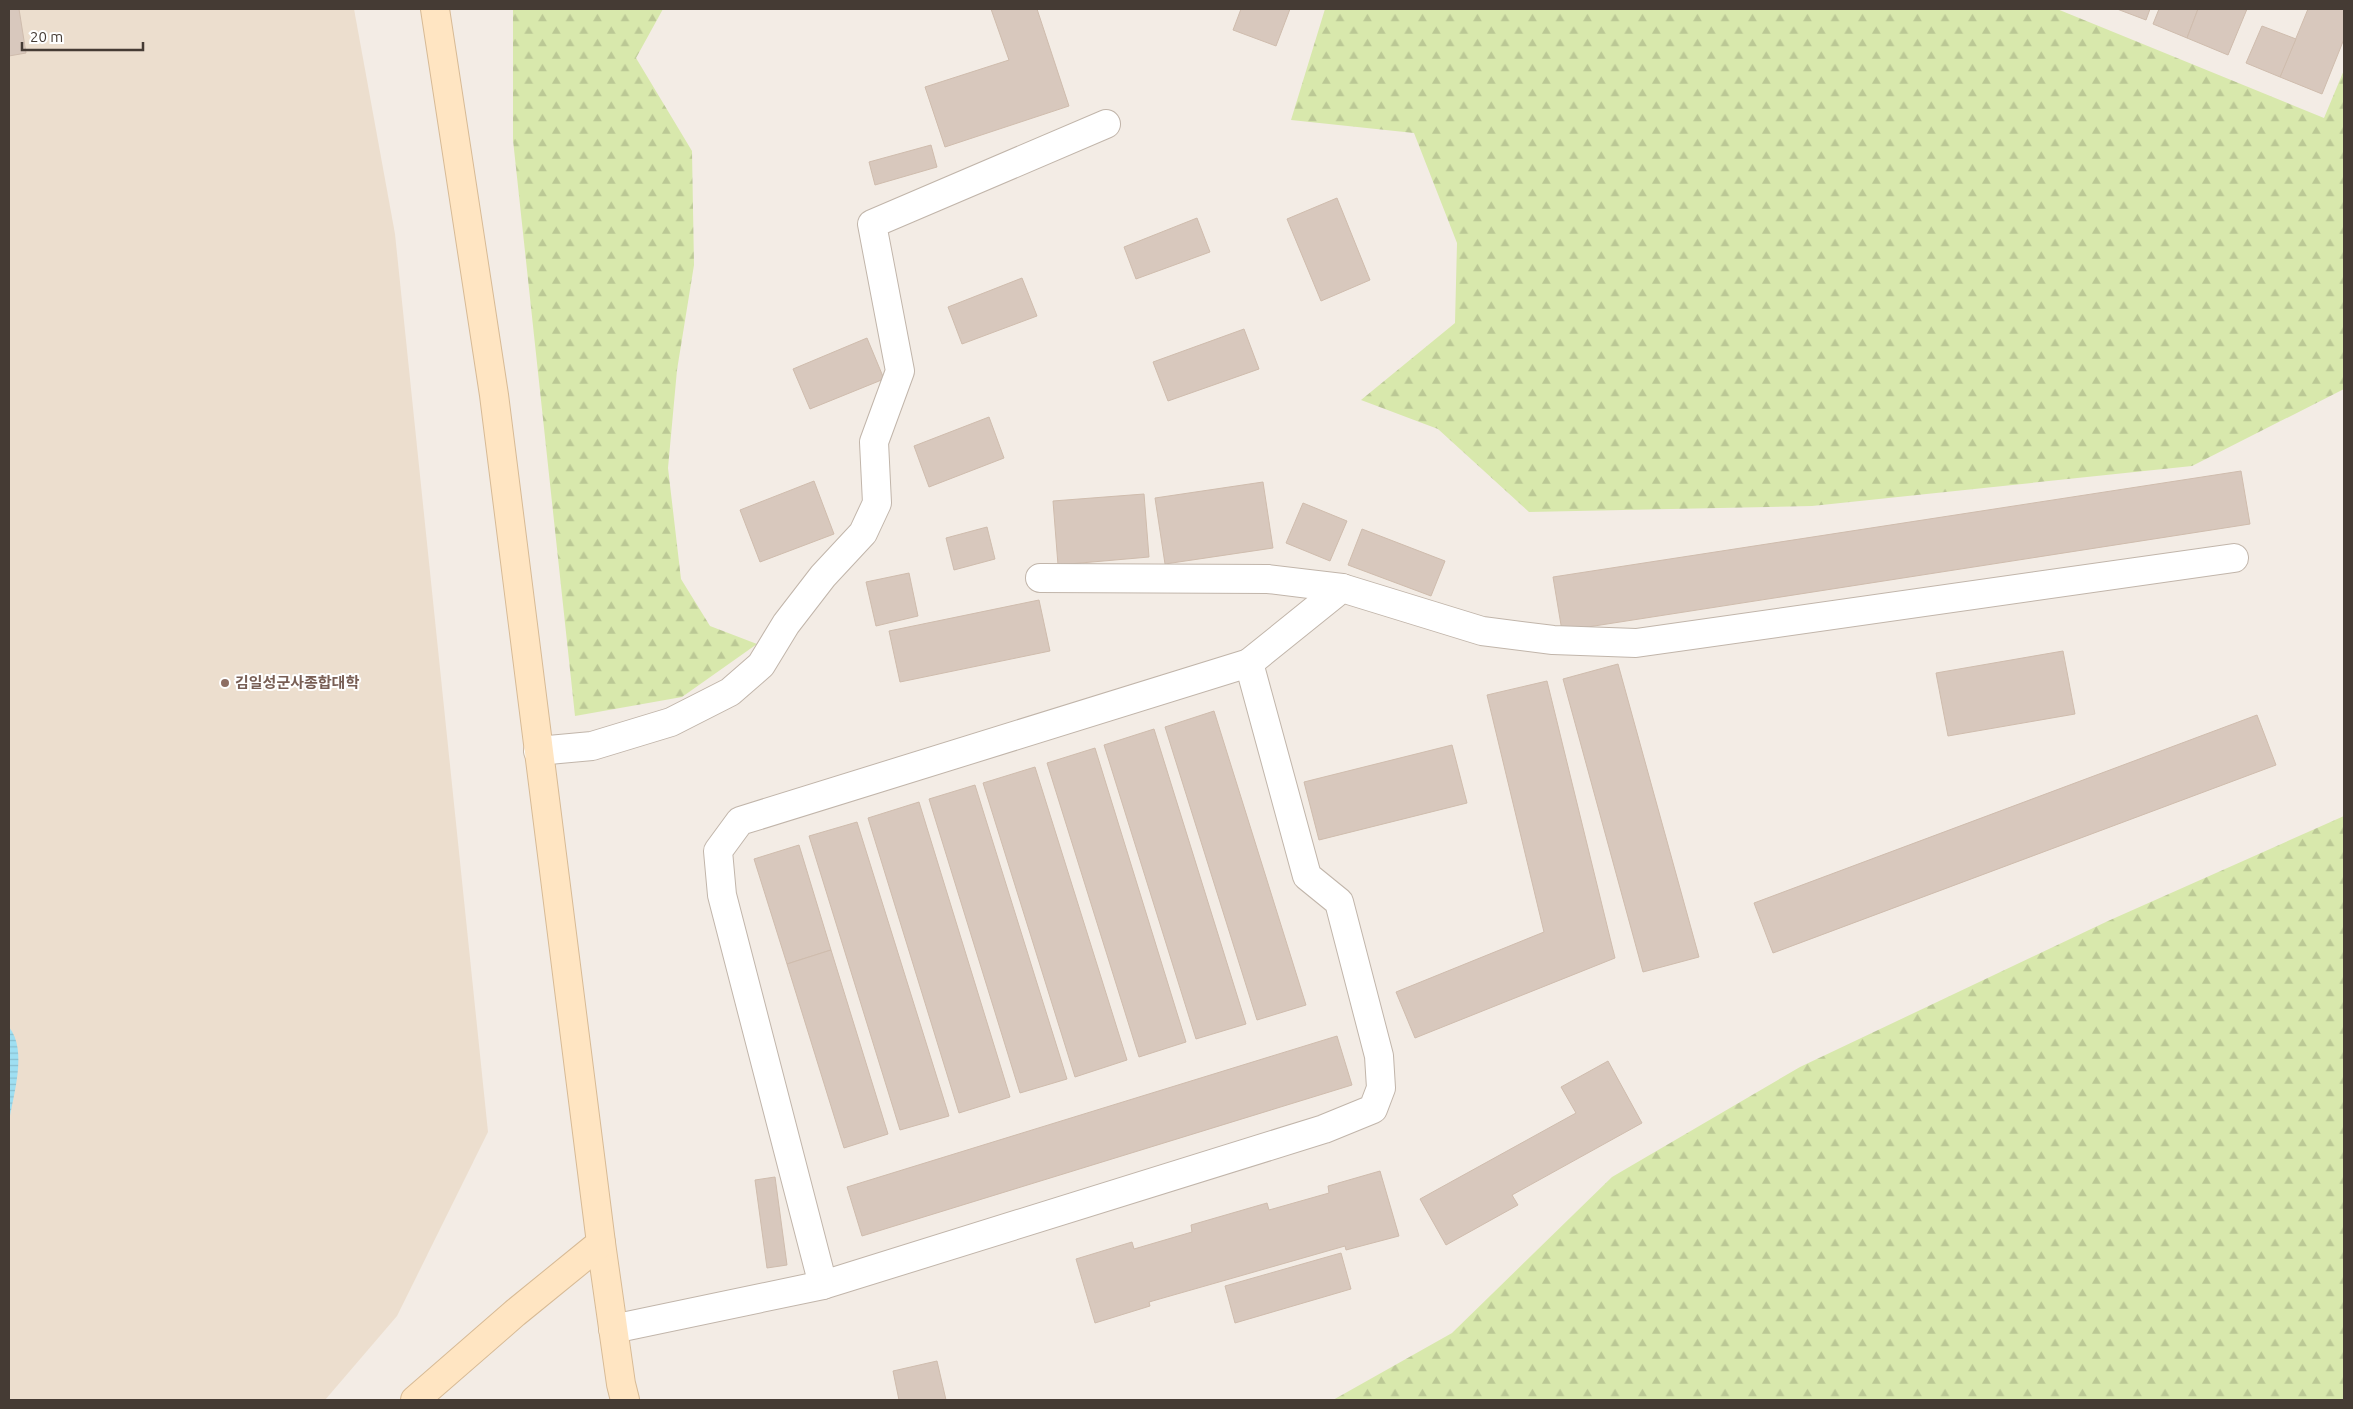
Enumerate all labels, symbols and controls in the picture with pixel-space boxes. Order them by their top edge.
scale bar [22,20,144,52]
text: 20 m [30,28,63,45]
place label: 김일성군사종합대학 [235,674,359,691]
marker: 김일성군사종합대학 [219,677,231,689]

